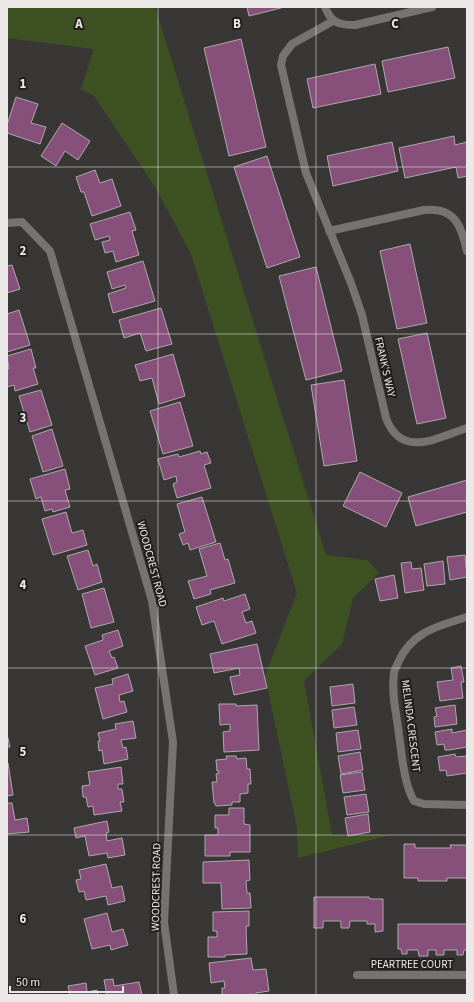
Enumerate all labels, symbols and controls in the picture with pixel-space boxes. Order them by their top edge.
text: A [74,15,83,33]
text: B [233,15,241,33]
text: C [391,15,399,33]
text: 1 [20,75,27,93]
text: 2 [20,242,27,260]
street label: FRANK'S WAY [371,335,399,399]
text: 3 [20,409,27,427]
street label: WOODCREST ROAD [133,519,171,609]
text: 4 [20,576,27,594]
street label: MELINDA CRESCENT [398,679,424,773]
text: 5 [20,743,27,761]
street label: WOODCREST ROAD [148,843,164,931]
text: 6 [20,910,27,928]
street label: PEARTREE COURT [371,957,453,972]
scale bar [10,968,123,994]
text: 50 m [16,974,40,991]

